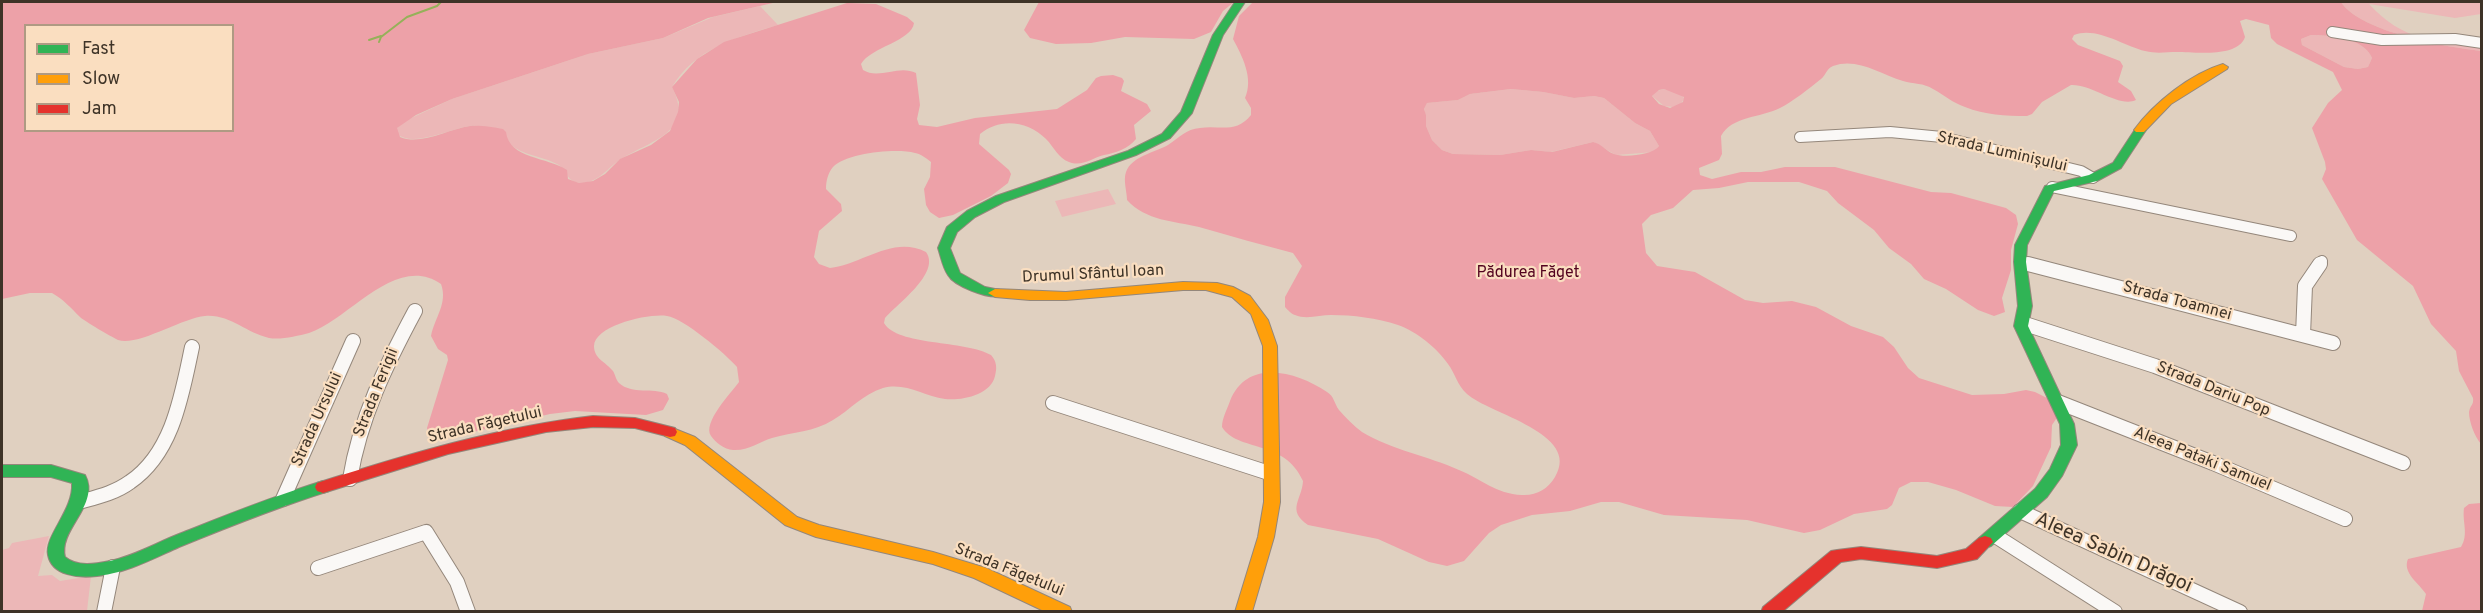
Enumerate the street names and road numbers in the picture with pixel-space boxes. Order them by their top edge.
street label: Strada Luminișului [1935,129,2069,177]
street label: Drumul Sfântul Ioan [1022,262,1164,288]
street label: Strada Toamnei [2120,278,2234,326]
street label: Strada Ferigii [350,346,404,440]
street label: Strada Dariu Pop [2153,358,2273,422]
street label: Strada Ursului [289,370,347,470]
street label: Strada Făgetului [426,404,544,448]
street label: Aleea Pataki Samuel [2130,424,2274,496]
street label: Aleea Sabin Drăgoi [2031,509,2195,599]
street label: Strada Făgetului [951,540,1067,602]

